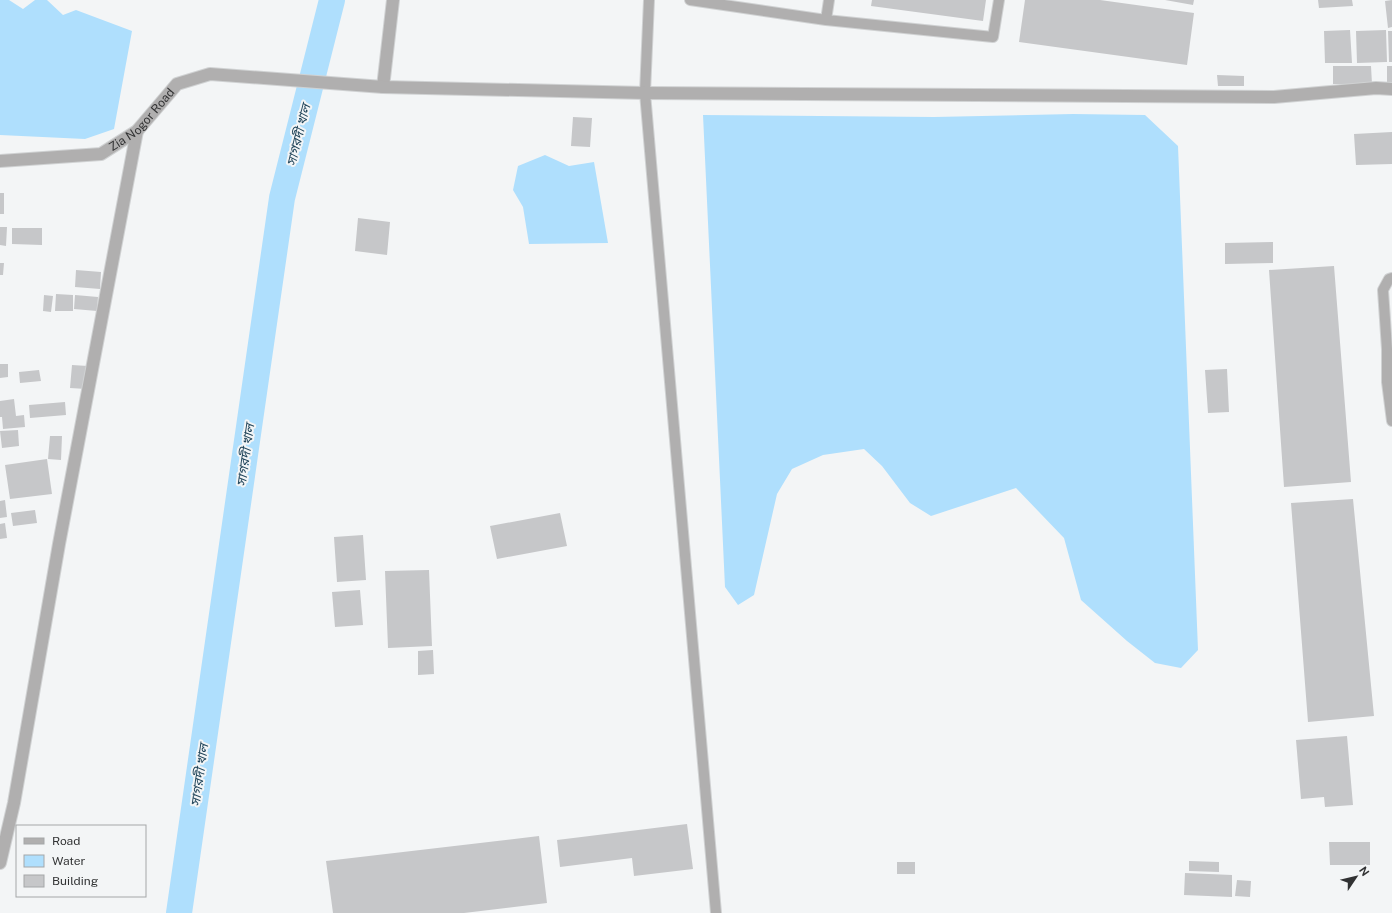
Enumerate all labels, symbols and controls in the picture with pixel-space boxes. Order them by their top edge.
street label: Zia Nogor Road [106,85,177,154]
water label: সাগরদী খাল [284,100,314,168]
water label: সাগরদী খাল [234,420,258,487]
water label: সাগরদী খাল [188,740,212,807]
legend [16,825,146,897]
text: Road [52,834,80,848]
text: Water [52,854,86,868]
north arrow [1336,857,1376,897]
text: N [1357,864,1372,878]
text: Building [52,874,98,888]

